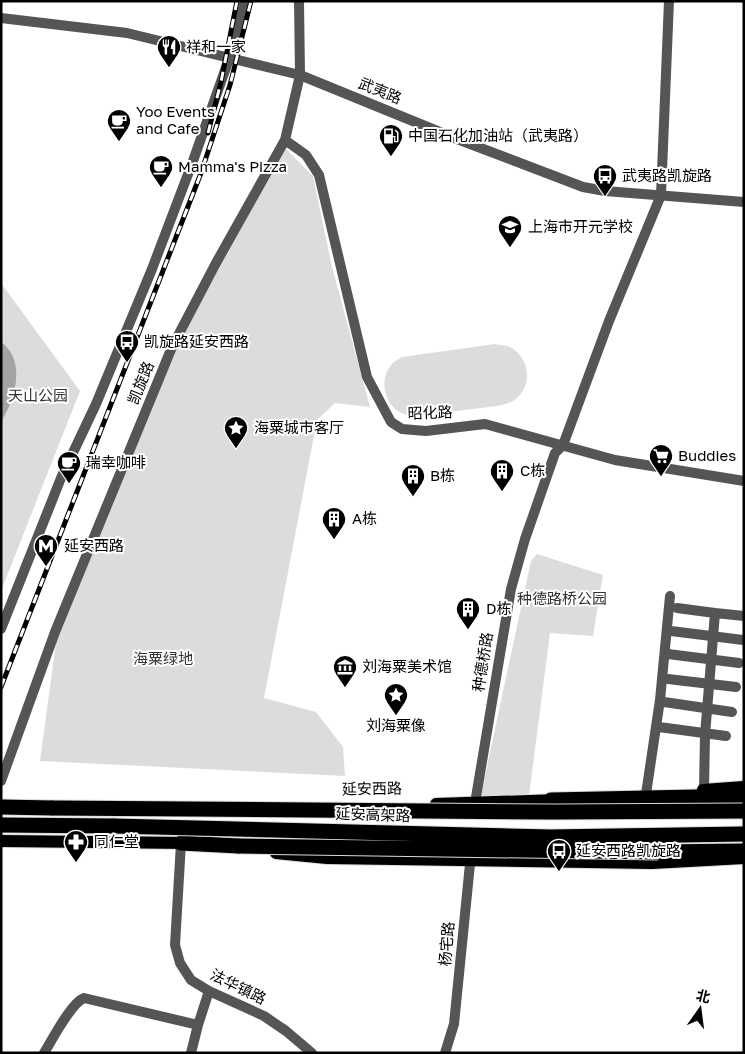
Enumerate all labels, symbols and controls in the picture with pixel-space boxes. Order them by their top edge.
restaurant icon: 祥和一家 [156,34,182,68]
place label: 祥和一家 [186,37,246,55]
street label: 武夷路 [356,73,405,107]
place label: Yoo Events and Cafe [136,102,215,137]
cafe icon: Yoo Events and Cafe [106,108,132,142]
fuel station icon: 中国石化加油站（武夷路） [378,123,404,157]
place label: 中国石化加油站（武夷路） [408,126,588,144]
cafe icon: Mamma's Pizza [148,154,174,188]
place label: Mamma's Pizza [178,157,287,175]
bus stop icon: 武夷路凯旋路 [592,163,618,197]
place label: 武夷路凯旋路 [622,166,712,184]
school or university icon: 上海市开元学校 [497,214,523,248]
place label: 上海市开元学校 [528,217,633,235]
bus stop icon: 凯旋路延安西路 [114,329,140,363]
place label: 凯旋路延安西路 [144,332,249,350]
street label: 凯旋路 [123,358,157,407]
park label: 天山公园 [8,386,68,404]
street label: 昭化路 [407,402,453,422]
place icon: 海粟城市客厅 [223,415,249,449]
place label: 海粟城市客厅 [254,418,344,436]
supermarket icon: Buddies [648,443,674,477]
place label: Buddies [678,446,736,464]
cafe icon: 瑞幸咖啡 [56,450,82,484]
place label: 瑞幸咖啡 [86,453,146,471]
building icon: C栋 [489,458,515,492]
place label: C栋 [520,461,545,479]
building icon: B栋 [400,463,426,497]
place label: B栋 [430,466,455,484]
building icon: A栋 [321,506,347,540]
place label: A栋 [352,509,377,527]
metro station icon: 延安西路 [33,533,59,567]
place label: 延安西路 [64,536,124,554]
park label: 种德路桥公园 [517,589,607,607]
building icon: D栋 [455,596,481,630]
place label: D栋 [486,599,512,617]
street label: 种德桥路 [468,631,496,693]
park label: 海粟绿地 [133,649,193,667]
museum icon: 刘海粟美术馆 [332,654,358,688]
place label: 刘海粟美术馆 [362,657,452,675]
place icon: 刘海粟像 [383,682,409,716]
place label: 刘海粟像 [366,716,426,734]
street label: 延安西路 [342,778,402,798]
street label: 延安高架路 [335,804,411,824]
pharmacy icon: 同仁堂 [63,829,89,863]
place label: 同仁堂 [94,832,139,850]
bus stop icon: 延安西路凯旋路 [546,838,572,872]
place label: 延安西路凯旋路 [576,841,681,859]
street label: 杨宅路 [435,921,457,967]
street label: 法华镇路 [208,965,269,1007]
north arrow [675,984,725,1034]
text: 北 [694,986,712,1006]

